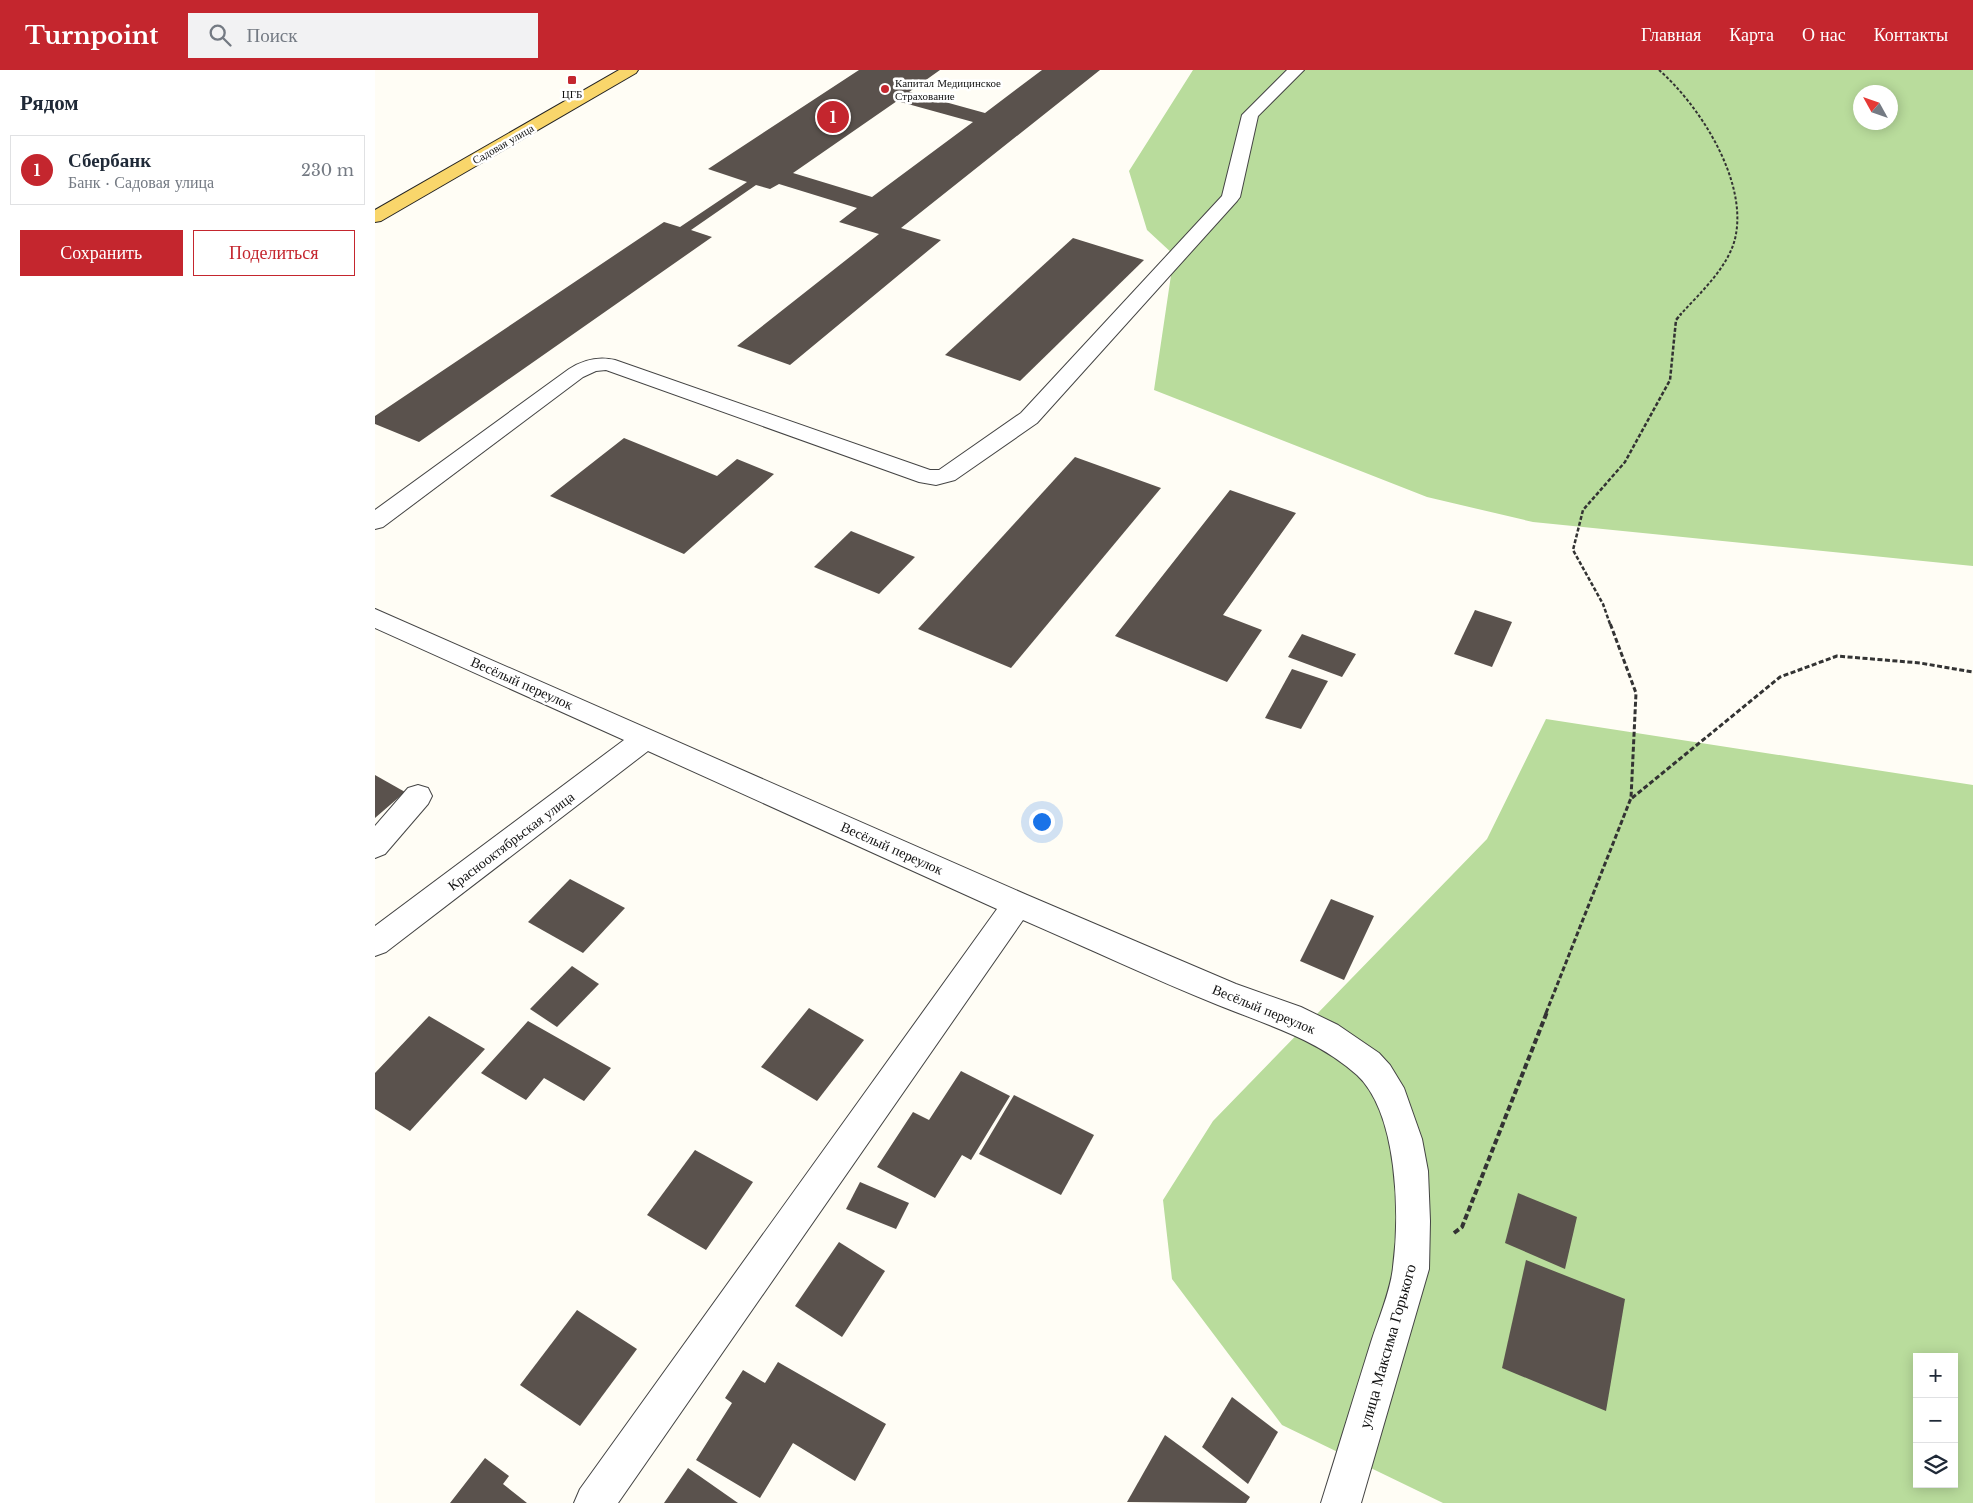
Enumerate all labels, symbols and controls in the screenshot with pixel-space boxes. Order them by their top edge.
search box [188,13,538,58]
text: Turnpoint [25,21,158,50]
icon: search [206,21,234,49]
text: Поиск [246,24,298,47]
text: Главная [1641,24,1701,46]
text: Карта [1729,24,1774,46]
text: О нас [1802,24,1846,46]
text: Контакты [1874,24,1948,46]
marker: ЦГБ [566,74,578,86]
place label: Капитал Медицинское Страхование [895,76,1001,103]
marker: Капитал Медицинское Страхование [879,83,891,95]
north arrow [1853,85,1898,130]
place label: ЦГБ [562,87,582,101]
text: Рядом [20,90,79,116]
pin: 1 [817,98,849,136]
street label: Садовая улица [470,121,536,167]
text: Сбербанк [68,149,151,172]
text: 1 [34,160,40,180]
text: 230 m [301,160,354,180]
text: Банк · Садовая улица [68,172,214,192]
button: Сохранить [20,230,183,276]
button: Поделиться [193,230,355,276]
street label: Весёлый переулок [468,652,576,714]
street label: Краснооктябрьская улица [444,787,578,894]
your location [1029,809,1055,835]
street label: Весёлый переулок [838,817,946,879]
street label: Весёлый переулок [1210,980,1319,1038]
street label: улица Максима Горького [1354,1261,1420,1431]
map controls [1913,1353,1958,1488]
button: + [1913,1353,1958,1398]
button: − [1913,1398,1958,1443]
button: layers [1913,1443,1958,1488]

